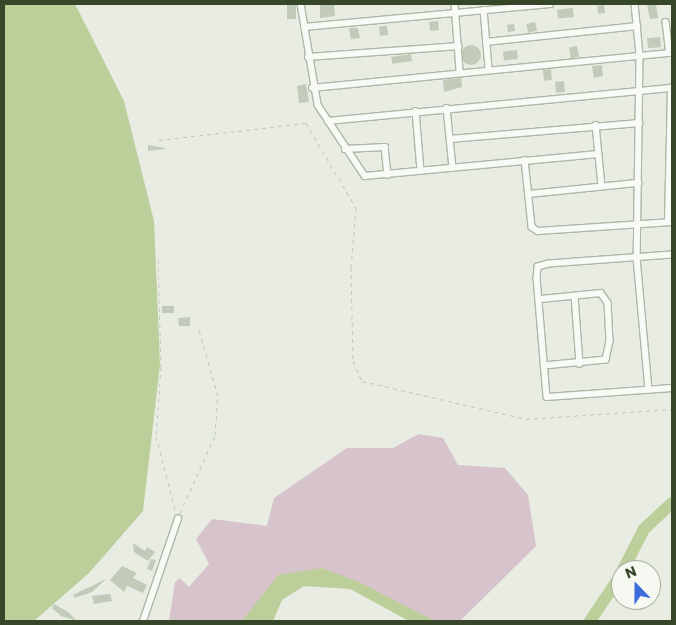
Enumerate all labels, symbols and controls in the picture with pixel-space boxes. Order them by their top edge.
north arrow [611,560,661,610]
text: N [622,561,639,583]

